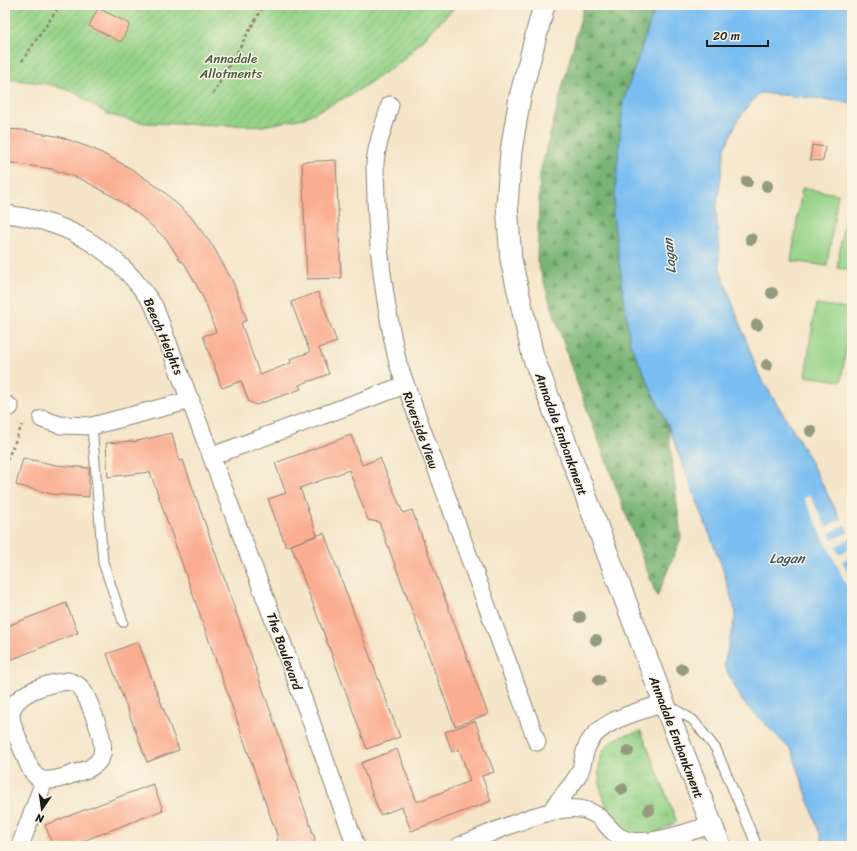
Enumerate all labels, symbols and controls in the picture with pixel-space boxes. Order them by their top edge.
scale bar [707,22,768,48]
text: 20 m [713,25,740,47]
park label: Annadale Allotments [199,47,263,85]
water label: Lagan [655,236,684,275]
street label: Beech Heights [137,294,190,379]
street label: Annadale Embankment [528,368,595,499]
street label: Riverside View [396,388,445,472]
water label: Lagan [769,546,806,571]
street label: The Boulevard [260,609,310,694]
street label: Annadale Embankment [642,672,711,802]
north arrow [22,789,62,829]
text: N [34,808,47,829]

